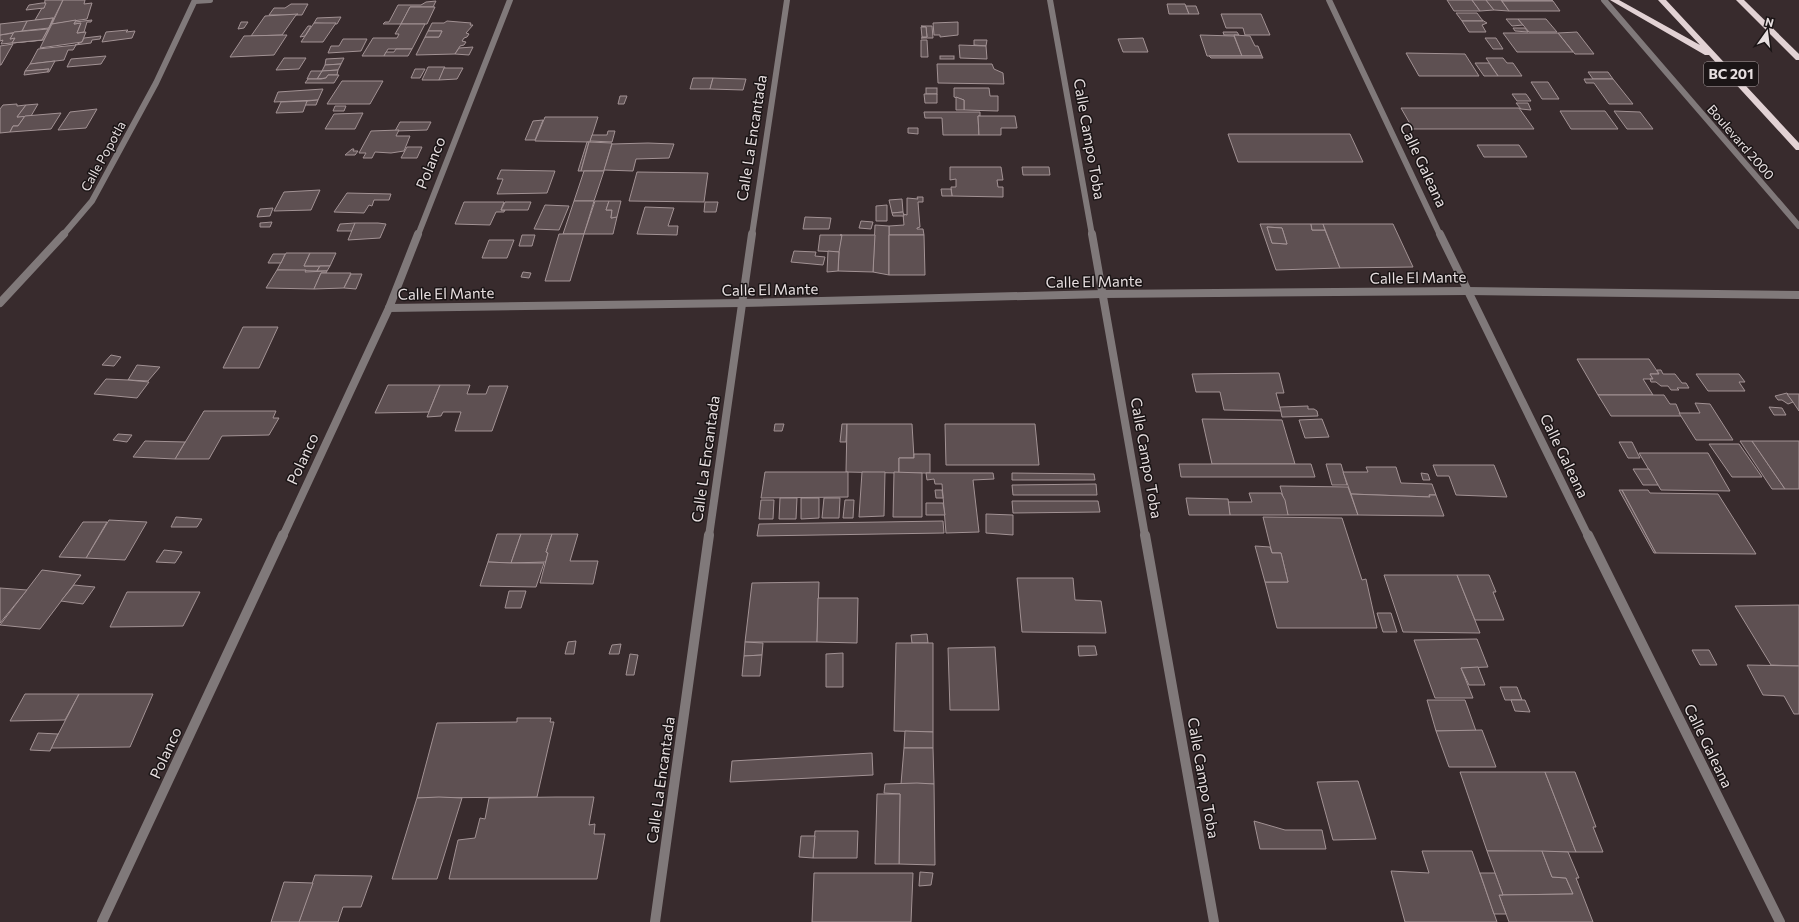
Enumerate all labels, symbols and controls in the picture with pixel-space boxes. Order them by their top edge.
north arrow [1747,12,1787,52]
text: N [1764,15,1775,29]
road number: BC 201 [1704,62,1758,86]
street label: Calle La Encantada [732,73,770,202]
street label: Calle Campo Toba [1070,77,1109,201]
street label: Boulevard 2000 [1704,101,1778,183]
street label: Calle Popotla [77,118,129,194]
street label: Calle Galeana [1396,119,1451,210]
street label: Polanco [411,134,449,191]
street label: Calle El Mante [1369,267,1467,287]
street label: Calle El Mante [1045,271,1143,291]
street label: Calle El Mante [721,279,819,299]
street label: Calle El Mante [397,283,495,303]
street label: Calle La Encantada [687,394,723,523]
street label: Calle Campo Toba [1127,396,1166,520]
street label: Calle Galeana [1537,411,1593,501]
street label: Polanco [282,430,322,487]
street label: Calle Galeana [1681,701,1737,791]
street label: Calle La Encantada [642,715,678,844]
street label: Calle Campo Toba [1184,716,1223,840]
street label: Polanco [145,724,185,781]

